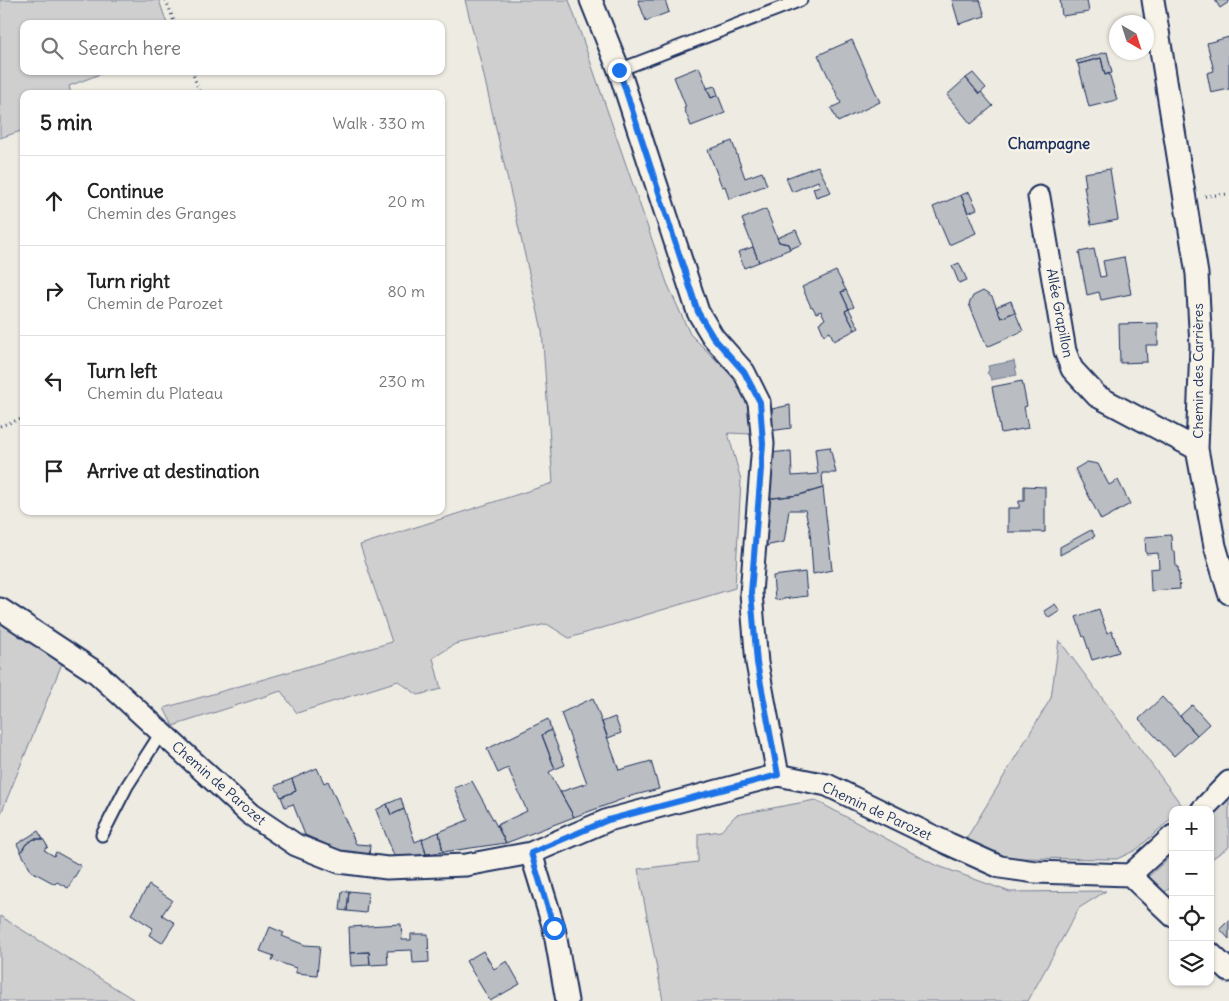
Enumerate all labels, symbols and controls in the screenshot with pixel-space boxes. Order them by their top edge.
north arrow [1109,15,1154,60]
search box [20,20,445,75]
icon: search [38,34,66,62]
text: Search here [78,36,181,60]
route end [608,59,631,82]
text: 5 min [40,109,92,136]
text: Walk · 330 m [332,113,425,133]
district label: Champagne [1008,134,1090,154]
text: Continue [87,179,164,203]
icon: ahead [40,187,68,215]
text: 20 m [388,191,425,211]
text: Chemin des Granges [87,203,236,223]
street label: Allée Grapillon [1043,267,1077,359]
text: Turn right [87,269,170,293]
icon: right [40,277,68,305]
text: 80 m [387,281,425,301]
text: Chemin de Parozet [87,293,223,313]
street label: Chemin des Carrières [1189,303,1207,439]
text: Turn left [87,359,157,383]
icon: left [40,367,68,395]
text: 230 m [379,371,425,391]
text: Chemin du Plateau [87,383,223,403]
icon: arrive [40,457,68,485]
text: Arrive at destination [87,459,260,483]
street label: Chemin de Parozet [168,737,270,829]
street label: Chemin de Parozet [819,778,935,844]
map controls [1169,806,1214,986]
button: + [1169,806,1214,851]
button: − [1169,851,1214,896]
button: locate [1169,896,1214,941]
route start [543,917,566,940]
button: layers [1169,941,1214,986]

